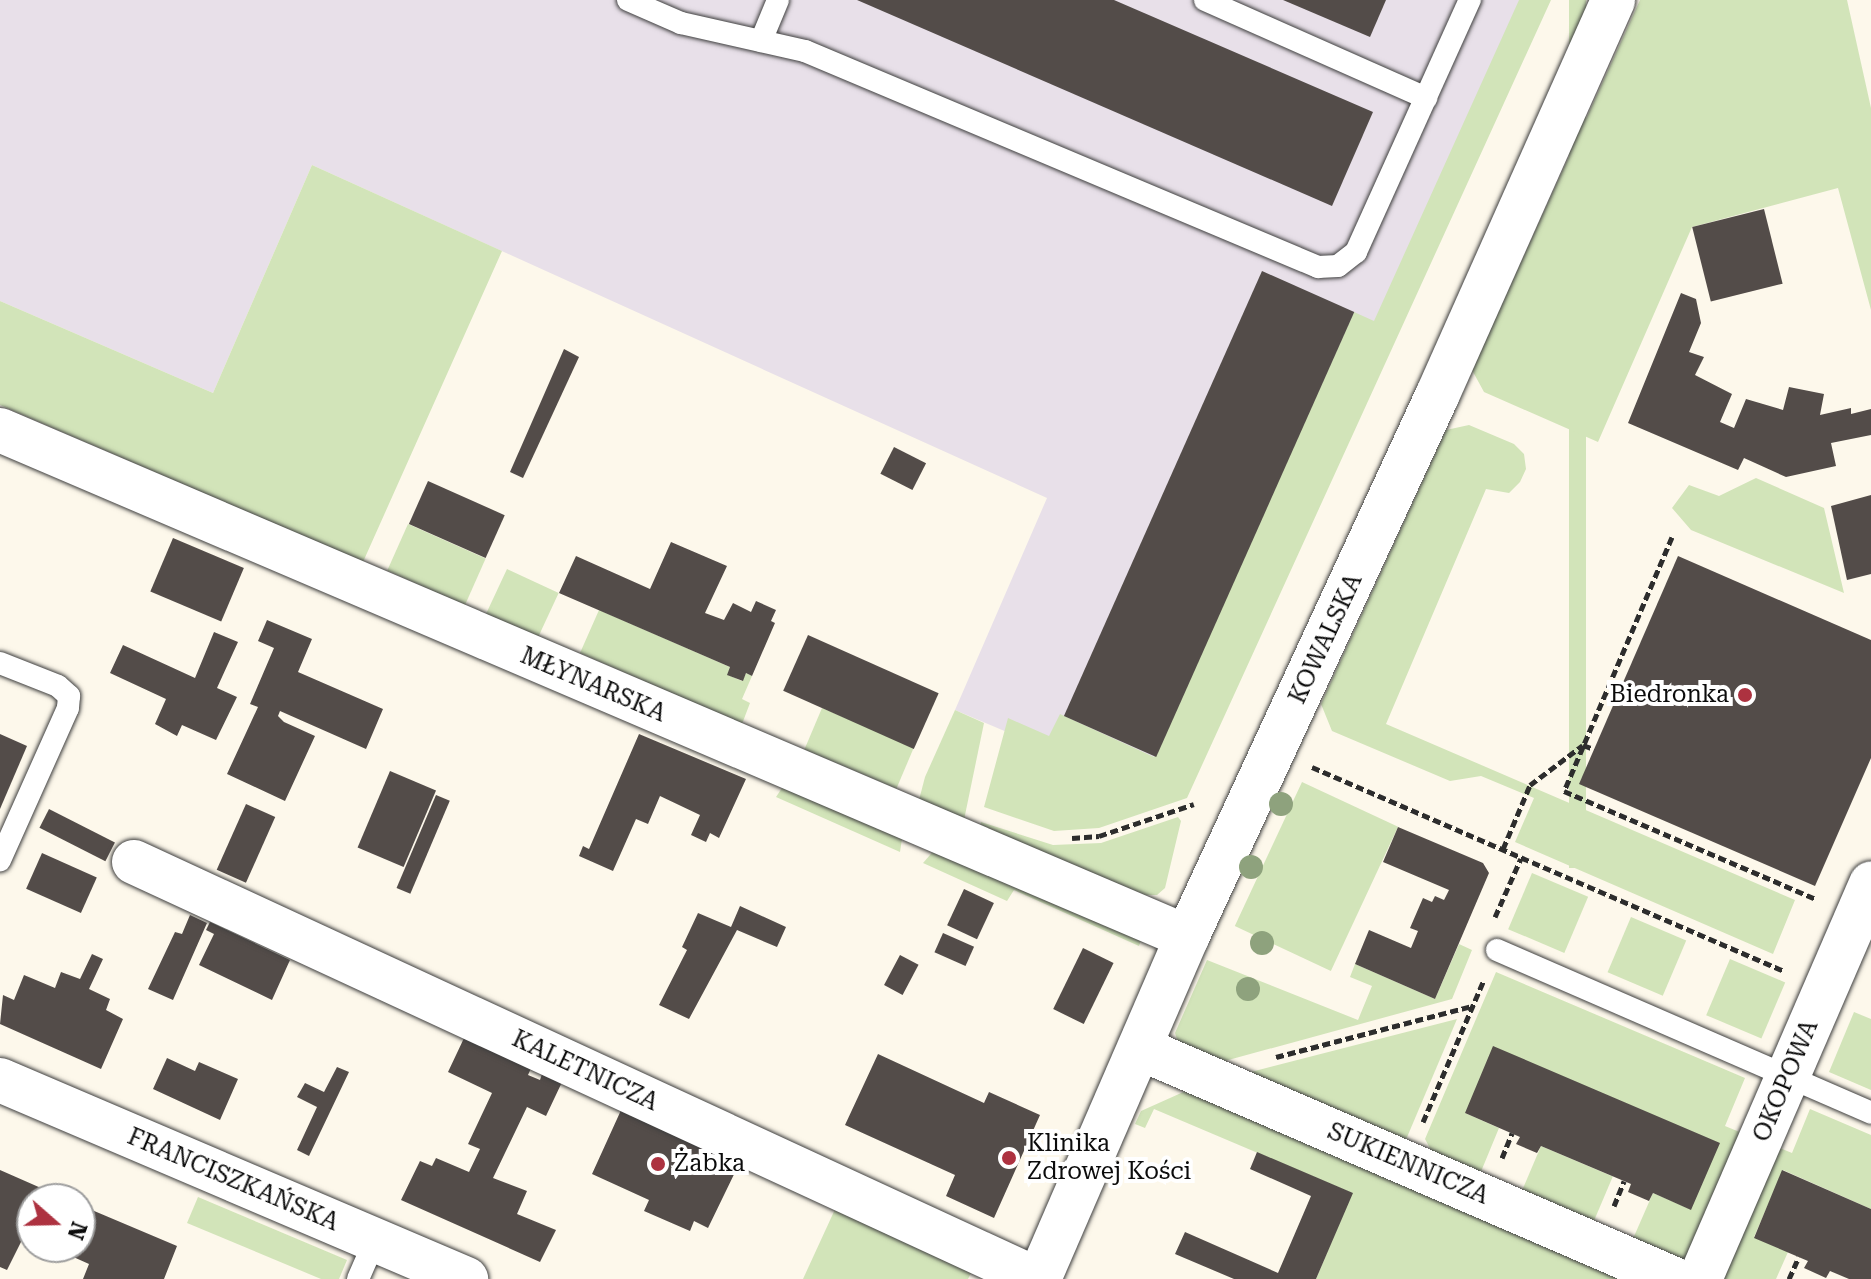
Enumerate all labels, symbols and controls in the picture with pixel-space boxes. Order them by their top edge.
street label: KOWALSKA [1283,569,1369,709]
street label: MŁYNARSKA [516,641,670,729]
place label: Biedronka [1610,681,1729,709]
marker: Biedronka [1736,686,1754,704]
street label: OKOPOWA [1747,1016,1825,1146]
street label: KALETNICZA [507,1025,663,1117]
street label: SUKIENNICZA [1323,1117,1493,1211]
street label: FRANCISZKAŃSKA [123,1122,343,1238]
place label: Klinika Zdrowej Kości [1027,1130,1191,1186]
marker: Klinika Zdrowej Kości [998,1147,1020,1169]
place label: Żabka [674,1150,745,1178]
marker: Żabka [649,1155,667,1173]
north arrow [16,1183,96,1263]
text: N [63,1218,92,1243]

